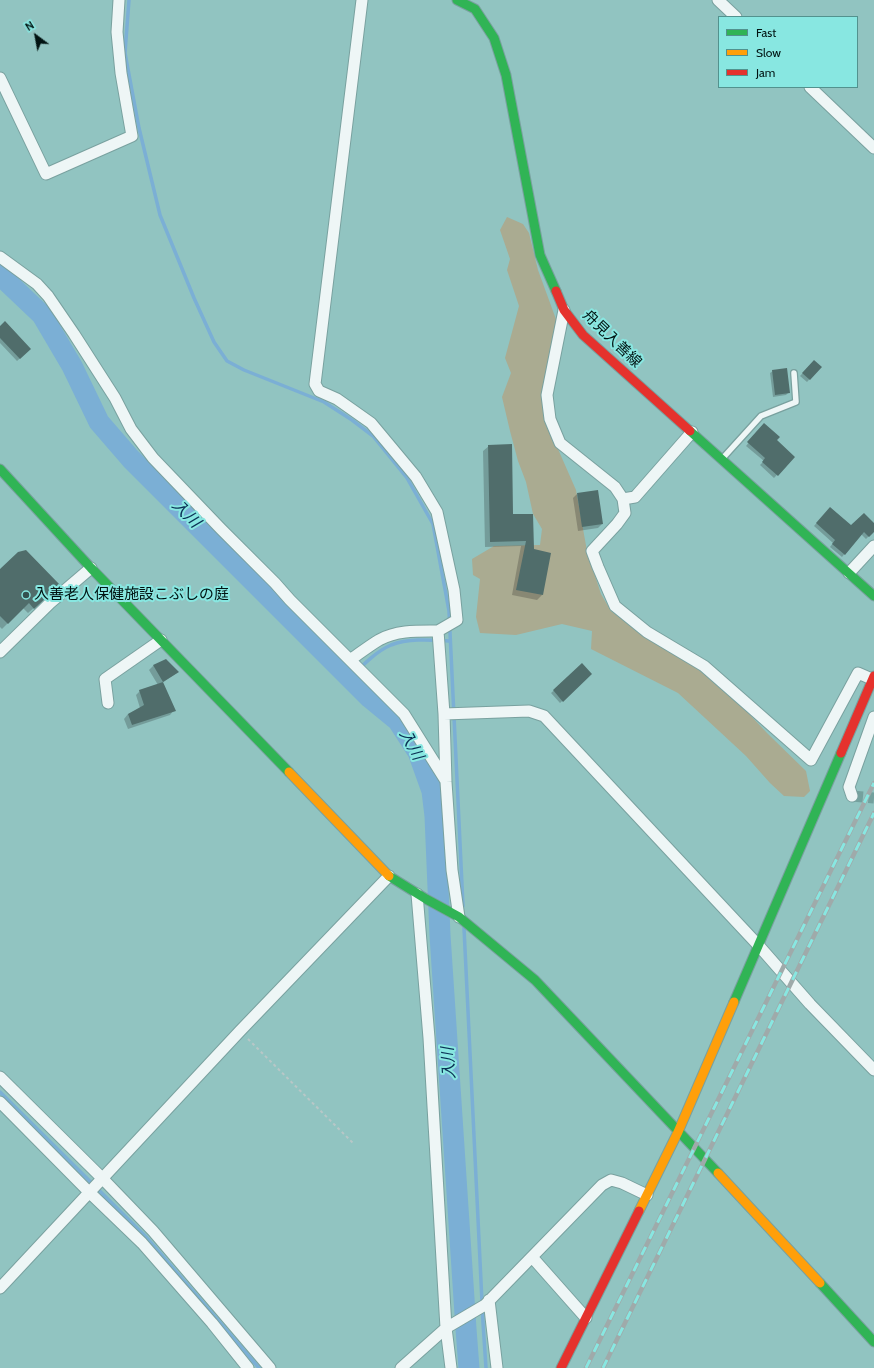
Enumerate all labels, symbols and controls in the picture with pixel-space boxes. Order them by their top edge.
north arrow [16,16,56,56]
legend [718,16,858,88]
text: N [23,18,37,34]
text: Fast [756,25,776,40]
text: Slow [756,45,781,60]
text: Jam [756,65,775,80]
street label: 舟見入善線 [579,306,645,372]
water label: 入川 [168,496,204,532]
place label: 入善老人保健施設こぶしの庭 [34,586,229,604]
marker: 入善老人保健施設こぶしの庭 [21,590,31,600]
water label: 入川 [395,726,427,764]
water label: 入川 [438,1046,460,1080]

